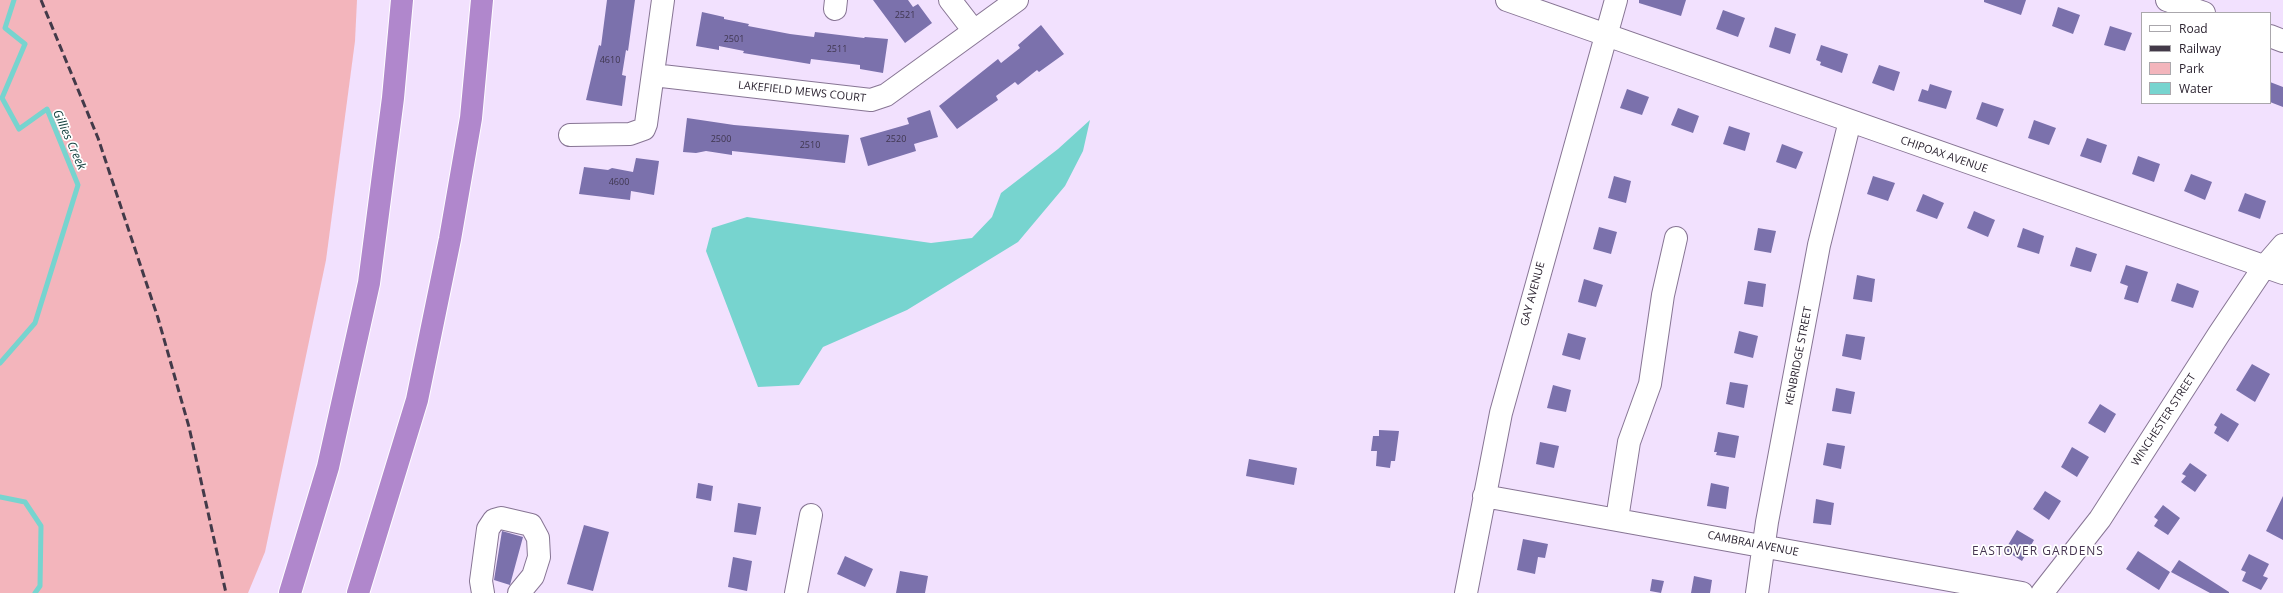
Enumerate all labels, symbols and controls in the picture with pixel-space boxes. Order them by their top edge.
house number: 2521 [895,10,915,20]
legend [2141,12,2271,104]
text: Road [2179,20,2208,37]
house number: 2501 [724,34,744,44]
text: Railway [2179,40,2221,57]
house number: 2511 [827,44,847,54]
house number: 4610 [600,55,620,65]
text: Park [2179,60,2204,77]
street label: LAKEFIELD MEWS COURT [737,79,867,105]
text: Water [2179,80,2213,97]
water label: Gillies Creek [49,108,89,172]
house number: 2500 [711,134,731,144]
house number: 2520 [886,134,906,144]
street label: CHIPOAX AVENUE [1899,134,1989,176]
house number: 2510 [800,140,820,150]
house number: 4600 [609,177,629,187]
street label: GAY AVENUE [1518,260,1548,328]
street label: KENBRIDGE STREET [1783,306,1815,406]
street label: WINCHESTER STREET [2129,371,2199,469]
street label: CAMBRAI AVENUE [1706,529,1800,559]
district label: EASTOVER GARDENS [1972,545,2104,559]

